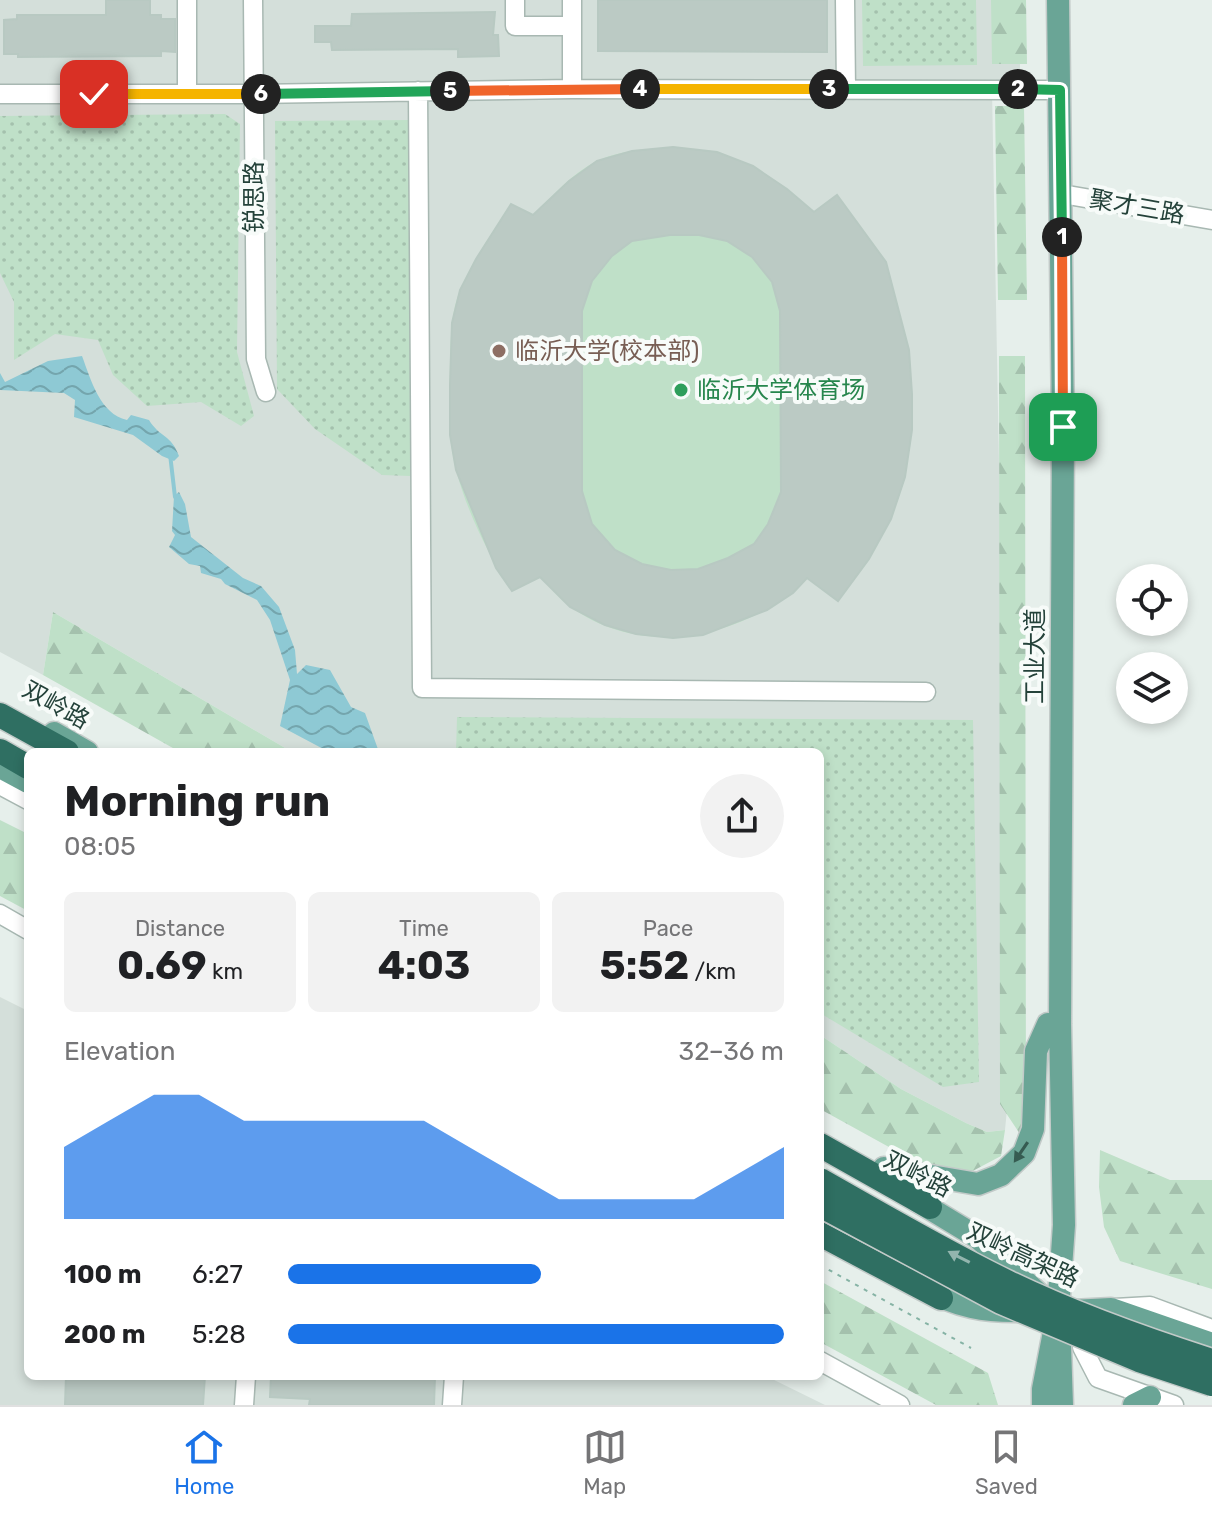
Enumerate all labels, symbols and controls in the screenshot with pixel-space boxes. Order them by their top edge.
pin [60,60,128,128]
pin: 4 [620,69,660,109]
pin: 3 [809,69,849,109]
pin: 2 [998,69,1038,109]
pin: 5 [430,71,470,111]
icon: check [72,72,116,116]
pin: 6 [241,74,281,114]
text: 4 [632,75,648,102]
text: 3 [822,75,836,102]
text: 2 [1011,75,1025,102]
text: 5 [443,77,457,104]
text: 6 [254,80,268,107]
street label: 锐思路 [240,161,268,233]
street label: 聚才三路 [1087,185,1187,229]
pin: 1 [1042,217,1082,257]
text: 1 [1057,223,1067,250]
place label: 临沂大学(校本部) [515,337,699,365]
marker: 临沂大学(校本部) [490,342,508,360]
place label: 临沂大学体育场 [697,376,865,404]
marker: 临沂大学体育场 [672,381,690,399]
pin [1029,393,1097,461]
icon: arrive [1041,405,1085,449]
map controls [1116,564,1188,724]
button: locate [1116,564,1188,636]
street label: 工业大道 [1021,608,1049,704]
button: layers [1116,652,1188,724]
street label: 双岭路 [18,675,94,735]
button: share [700,774,784,858]
text: Morning run [64,775,330,827]
text: 08:05 [64,831,136,862]
text: Distance [135,915,225,942]
text: Time [399,915,449,942]
text: Pace [643,915,693,942]
text: 0.69 [117,942,207,989]
text: 4:03 [378,942,470,989]
text: 5:52 [600,942,689,989]
text: km [207,958,243,985]
text: /km [689,958,736,985]
text: Elevation [64,1036,175,1067]
text: 32–36 m [679,1036,784,1067]
one-way arrow [1014,1141,1029,1162]
street label: 双岭路 [880,1145,956,1203]
street label: 双岭高架路 [963,1217,1083,1293]
one-way arrow [948,1250,971,1264]
text: 100 m [64,1259,142,1290]
text: 6:27 [192,1259,243,1290]
text: 200 m [64,1319,146,1350]
text: 5:28 [192,1319,246,1350]
tab: Home [174,1425,234,1500]
tab: Map [583,1425,627,1500]
tab: Saved [975,1425,1038,1500]

